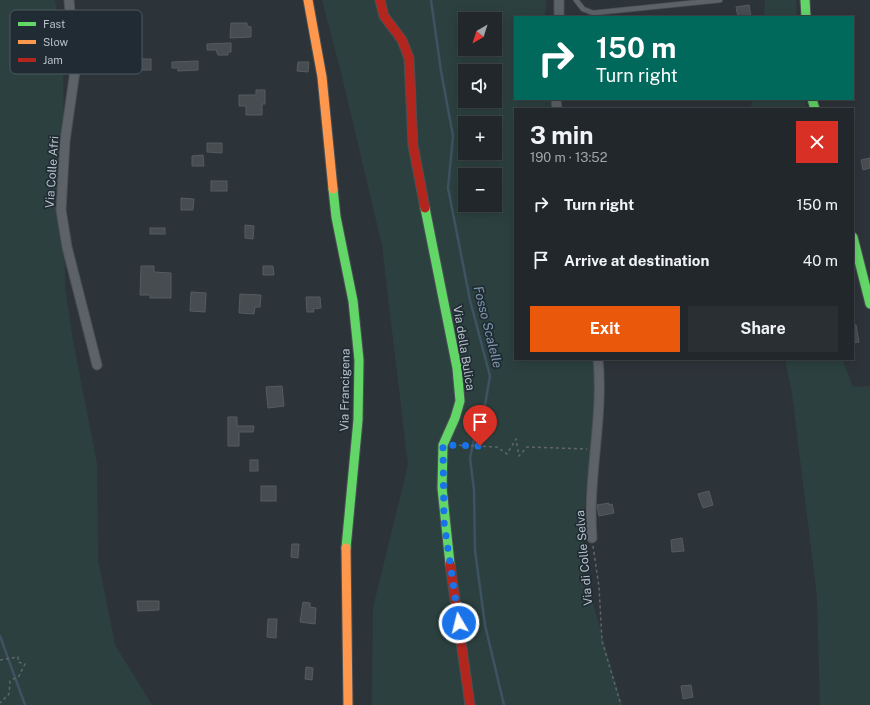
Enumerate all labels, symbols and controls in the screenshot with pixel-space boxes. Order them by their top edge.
legend [10,10,142,74]
north arrow [458,12,502,56]
map controls [458,12,502,212]
text: Fast [43,18,65,30]
text: 150 m [596,31,676,64]
icon: right [530,32,582,84]
text: Slow [43,36,69,48]
text: Jam [43,54,63,66]
button: sound [458,64,502,108]
text: Turn right [596,65,678,86]
button: + [458,116,502,160]
text: 3 min [530,121,594,149]
button: close [796,121,838,163]
street label: Via Colle Afri [42,135,62,209]
text: 190 m · 13:52 [530,150,607,165]
button: − [458,168,502,212]
icon: right [530,193,552,215]
text: Turn right [564,196,634,213]
text: 150 m [796,196,838,213]
icon: arrive [530,249,552,271]
text: Arrive at destination [564,252,709,269]
text: 40 m [803,252,838,269]
water label: Fosso Scalelle [471,284,505,370]
street label: Via della Bulica [450,305,478,391]
button: Exit [530,306,680,352]
button: Share [688,306,838,352]
street label: Via Francigena [337,349,353,431]
pin [463,405,497,446]
icon: arrive [469,411,491,433]
street label: Via di Colle Selva [573,510,595,606]
position arrow [438,602,480,644]

